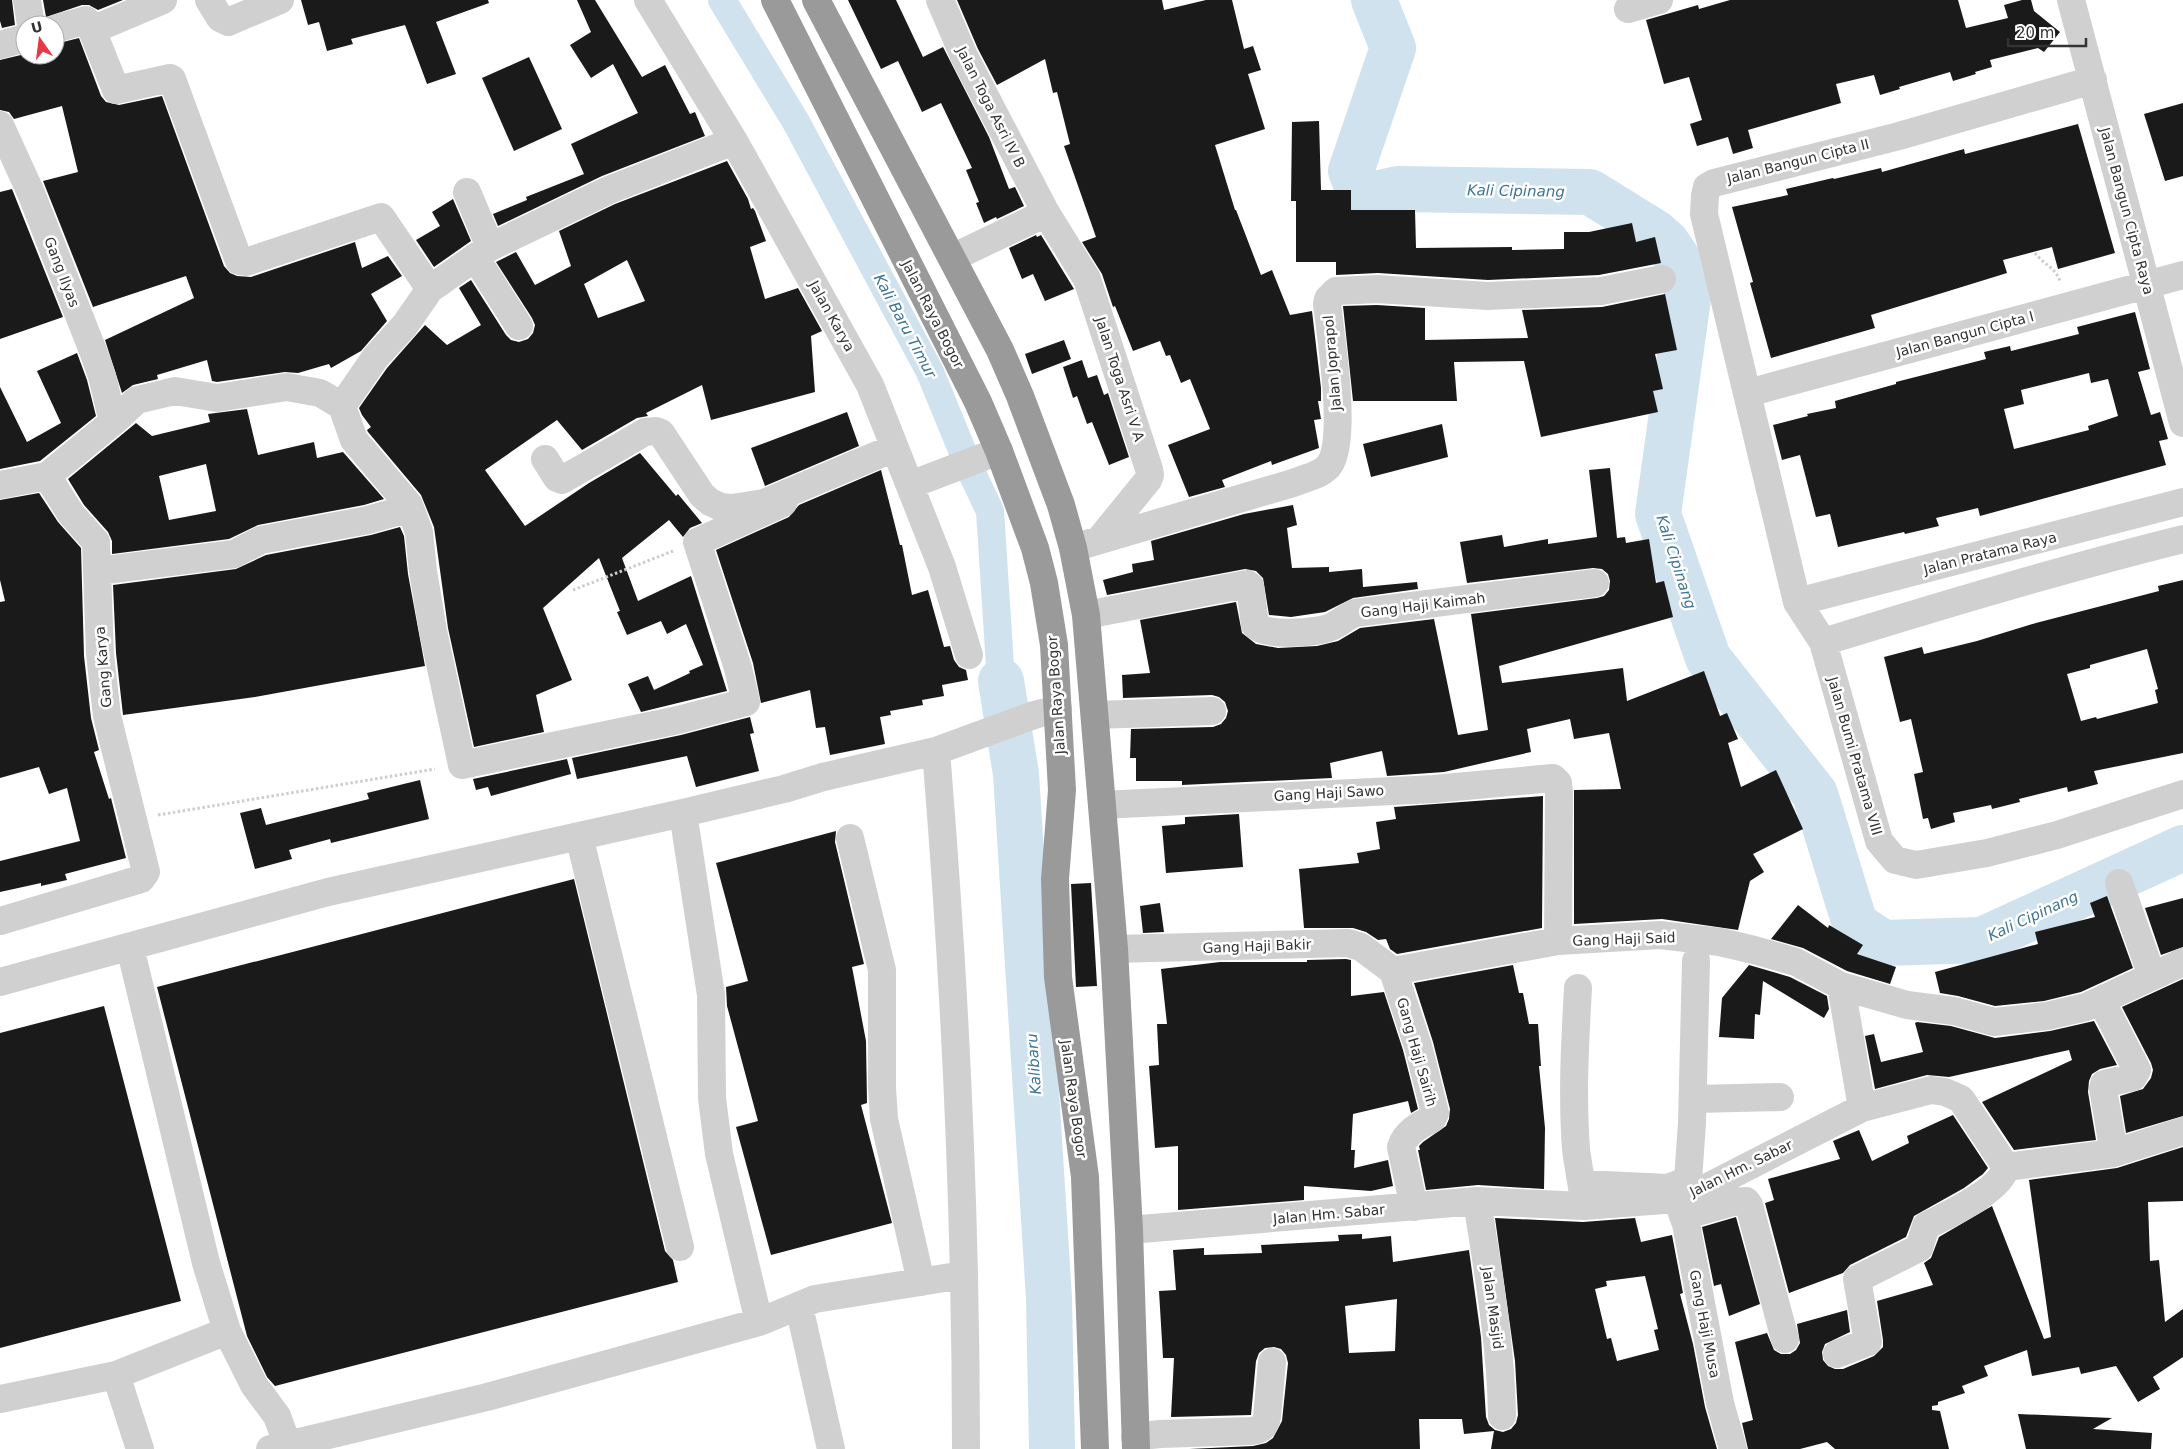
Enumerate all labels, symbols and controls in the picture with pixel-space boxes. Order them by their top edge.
north arrow [15,15,65,65]
scale bar [2008,15,2086,47]
text: U [29,18,44,37]
text: 20 m [2016,24,2054,42]
street label: Jalan Toga Asri IV B [953,43,1029,170]
street label: Jalan Bangun Cipta Raya [2097,125,2157,296]
street label: Jalan Bangun Cipta II [1724,136,1871,187]
water label: Kali Cipinang [1467,181,1565,201]
street label: Gang Ilyas [41,235,83,309]
street label: Jalan Raya Bogor [898,256,967,371]
water label: Kali Baru Timur [870,271,940,382]
street label: Jalan Karya [805,277,858,354]
street label: Jalan Bangun Cipta I [1893,308,2036,360]
street label: Jalan Toga Asri V A [1092,314,1148,444]
street label: Jalan Joprapol [1320,315,1344,412]
water label: Kali Cipinang [1652,513,1700,611]
street label: Jalan Pratama Raya [1921,529,2058,578]
street label: Gang Haji Kaimah [1360,589,1486,621]
street label: Gang Karya [91,626,115,708]
street label: Jalan Raya Bogor [1044,635,1068,756]
street label: Jalan Bumi Pratama VIII [1824,674,1885,837]
street label: Gang Haji Sawo [1273,782,1385,804]
water label: Kali Cipinang [1985,887,2081,945]
street label: Gang Haji Said [1572,929,1676,949]
street label: Gang Haji Bakir [1202,936,1312,956]
street label: Gang Haji Sairih [1394,996,1440,1108]
water label: Kalibaru [1023,1033,1045,1095]
street label: Jalan Raya Bogor [1058,1038,1090,1159]
street label: Jalan Hm. Sabar [1686,1136,1795,1200]
street label: Jalan Hm. Sabar [1271,1201,1386,1227]
street label: Jalan Masjid [1479,1265,1507,1350]
street label: Gang Haji Musa [1687,1269,1723,1379]

